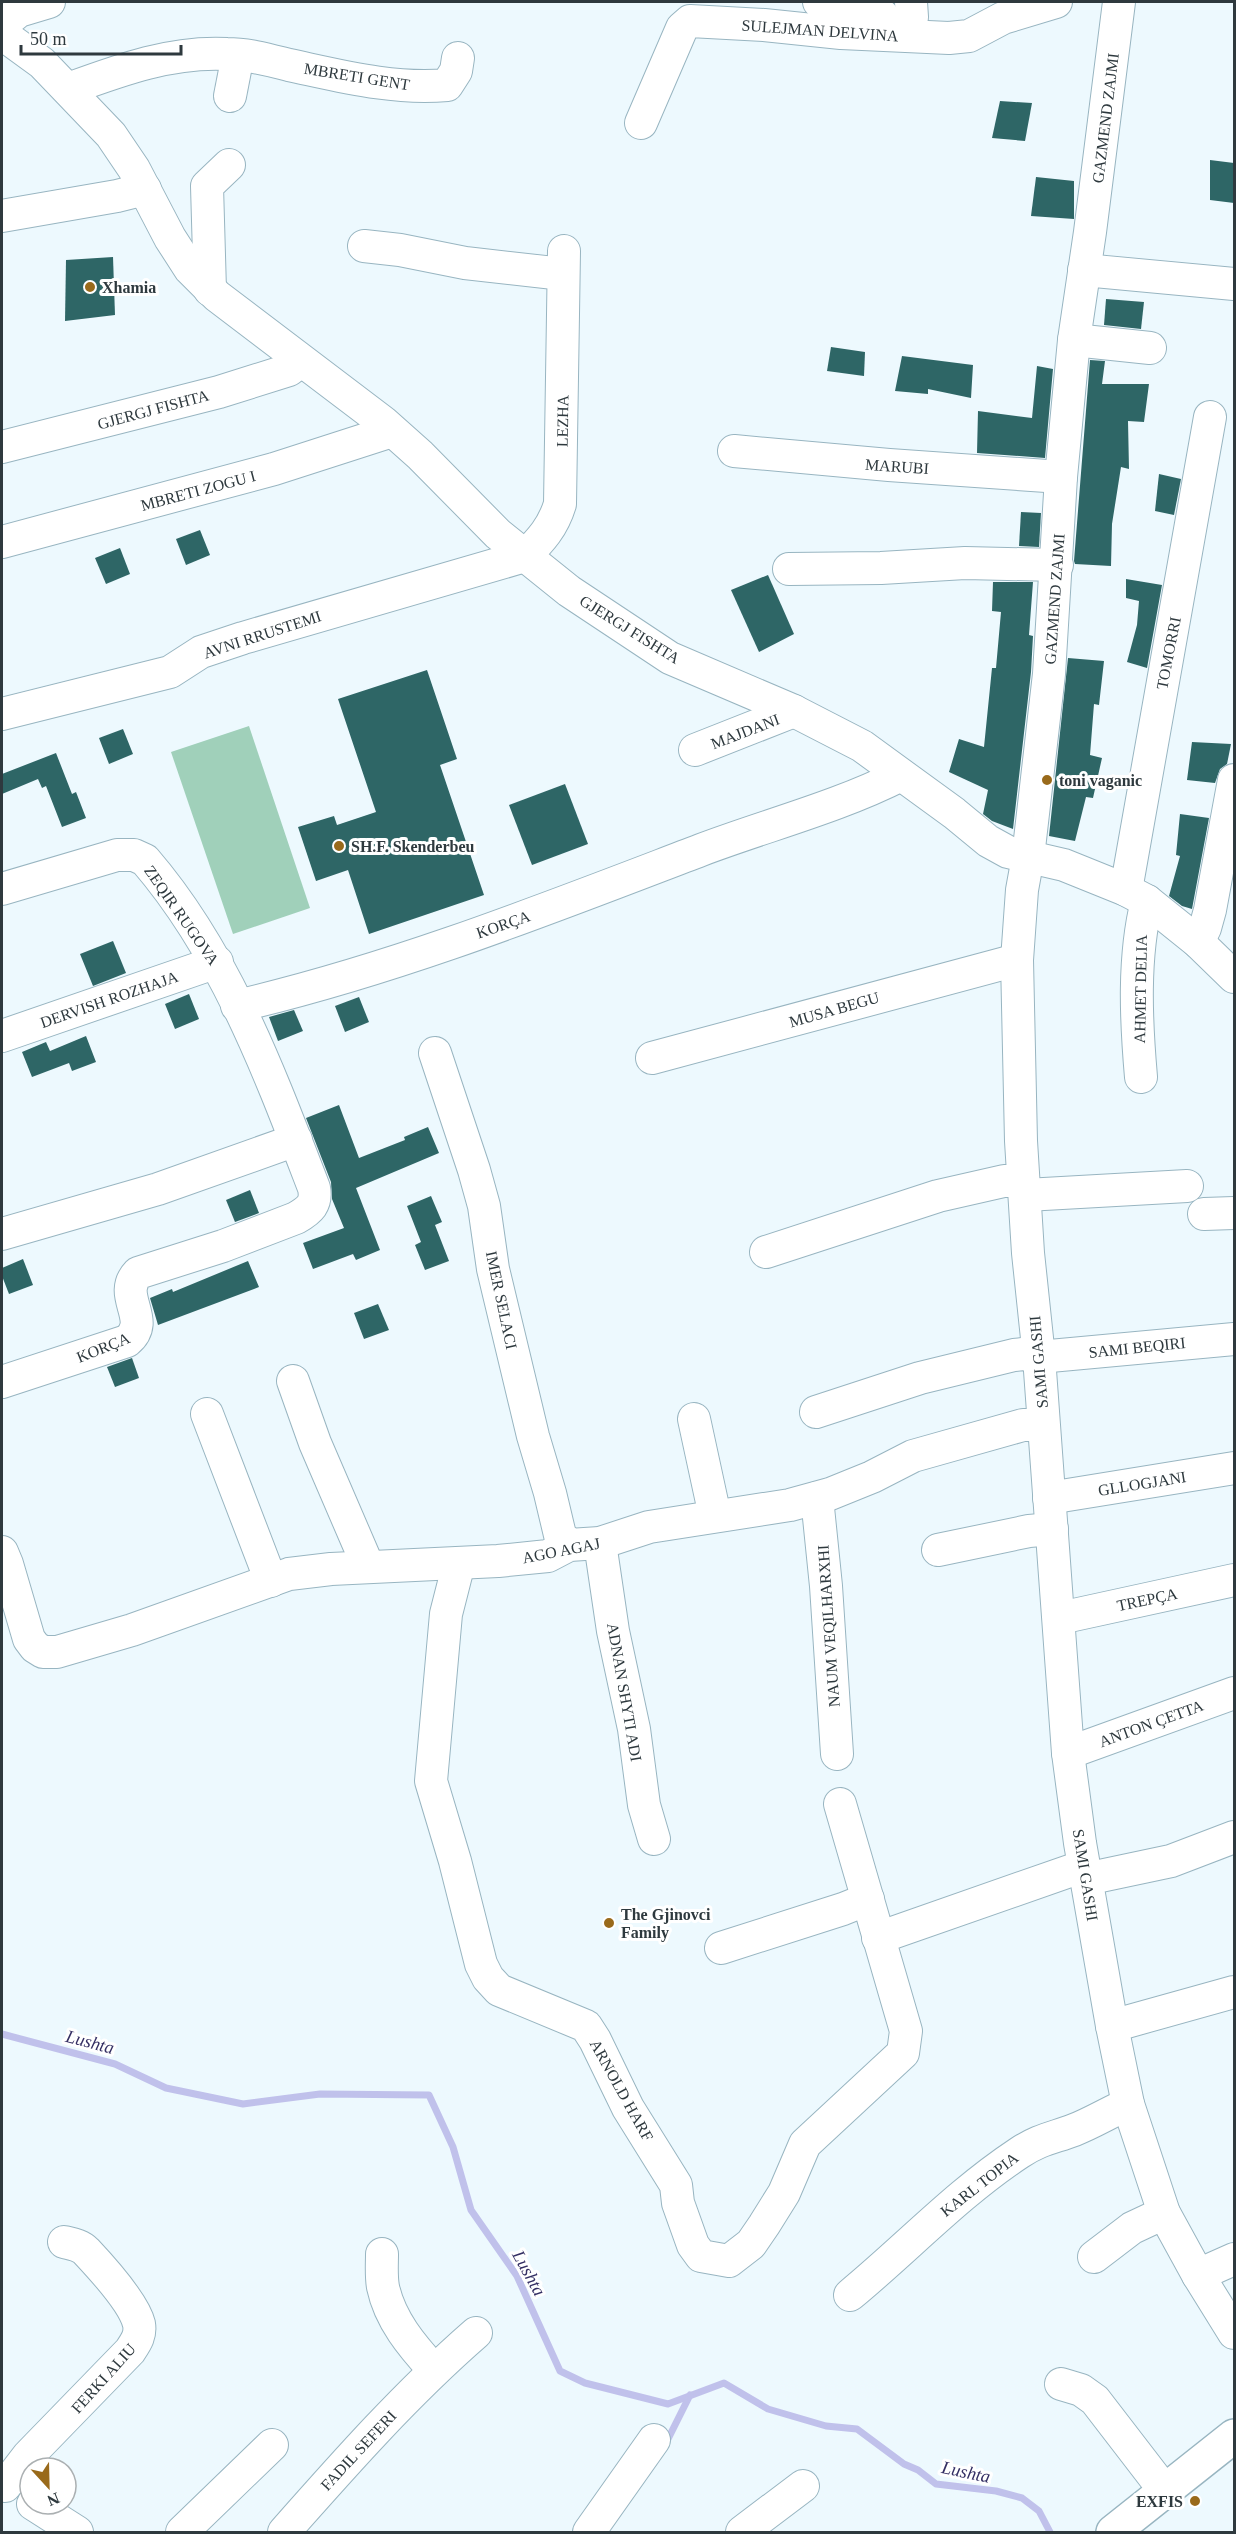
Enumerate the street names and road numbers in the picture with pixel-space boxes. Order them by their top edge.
street label: SULEJMAN DELVINA [741,17,899,44]
street label: GAZMEND ZAJMI [1089,52,1122,184]
street label: MBRETI GENT [303,60,411,93]
street label: GJERGJ FISHTA [96,386,211,433]
street label: LEZHA [554,394,571,447]
street label: MARUBI [864,456,929,477]
street label: MBRETI ZOGU I [139,467,257,514]
street label: GAZMEND ZAJMI [1041,533,1068,665]
street label: GJERGJ FISHTA [577,592,683,667]
street label: AVNI RRUSTEMI [201,607,323,662]
street label: TOMORRI [1153,615,1184,691]
street label: MAJDANI [709,711,782,752]
street label: ZEQIR RUGOVA [141,862,223,969]
street label: KORÇA [474,907,533,943]
street label: AHMET DELIA [1131,934,1150,1043]
street label: DERVISH ROZHAJA [38,968,181,1031]
street label: MUSA BEGU [787,988,882,1030]
street label: IMER SELACI [483,1249,520,1351]
street label: SAMI GASHI [1026,1315,1051,1409]
street label: KORÇA [74,1329,133,1367]
street label: SAMI BEQIRI [1088,1334,1186,1361]
street label: GLLOGJANI [1097,1468,1187,1499]
street label: AGO AGAJ [521,1535,601,1566]
street label: NAUM VEQILHARXHI [814,1544,843,1708]
street label: TREPÇA [1115,1585,1180,1615]
street label: ADNAN SHYTI ADI [604,1621,645,1763]
street label: ANTON ÇETTA [1097,1697,1207,1751]
street label: SAMI GASHI [1070,1828,1101,1922]
street label: ARNOLD HARF [587,2037,657,2144]
street label: KARL TOPIA [937,2149,1022,2220]
street label: FERKI ALIU [68,2340,139,2417]
street label: FADIL SEFERI [317,2407,400,2494]

